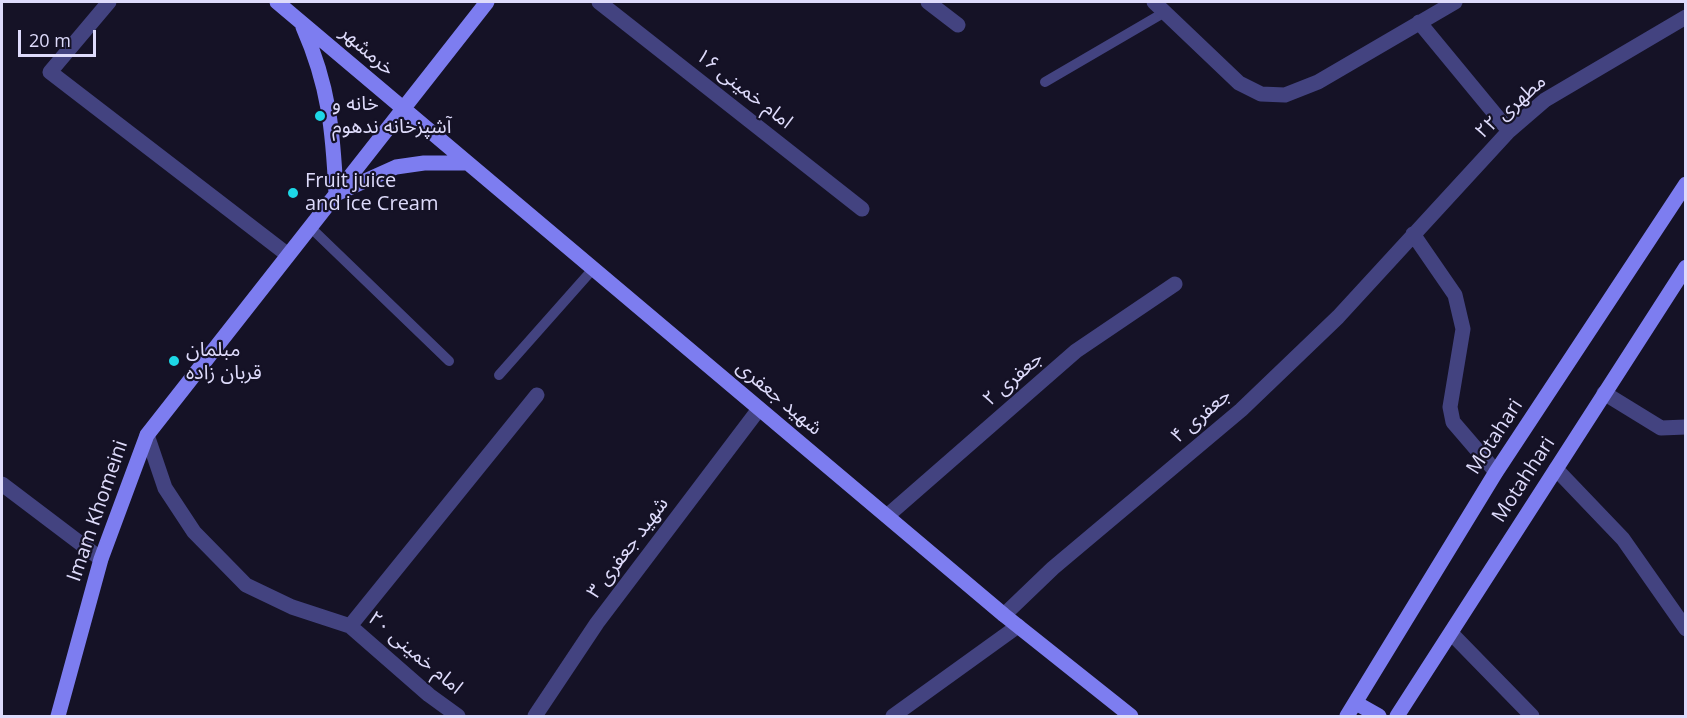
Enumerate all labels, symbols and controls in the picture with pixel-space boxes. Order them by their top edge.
scale bar [21,18,99,56]
street label: خرمشهر [335,21,399,81]
text: 20 m [29,28,71,52]
street label: امام خمینی ۱۶ [691,44,797,134]
street label: مطهری ۲۲ [1471,70,1551,144]
place label: خانه و آشپزخانه ندهوم [332,92,451,139]
marker: خانه و آشپزخانه ندهوم [313,109,327,123]
place label: Fruit juice and ice Cream [305,169,438,216]
marker: Fruit juice and ice Cream [286,186,300,200]
place label: مبلمان قربان زاده [186,338,262,385]
street label: جعفری ۲ [978,346,1048,412]
marker: مبلمان قربان زاده [167,354,181,368]
street label: شهید جعفری [731,355,827,441]
street label: جعفری ۴ [1166,383,1236,449]
street label: Motahari [1462,395,1528,479]
street label: Motahhari [1487,433,1561,527]
street label: Imam Khomeini [63,437,133,585]
street label: شهید جعفری ۳ [582,492,674,604]
street label: امام خمینی ۲۰ [363,606,467,700]

